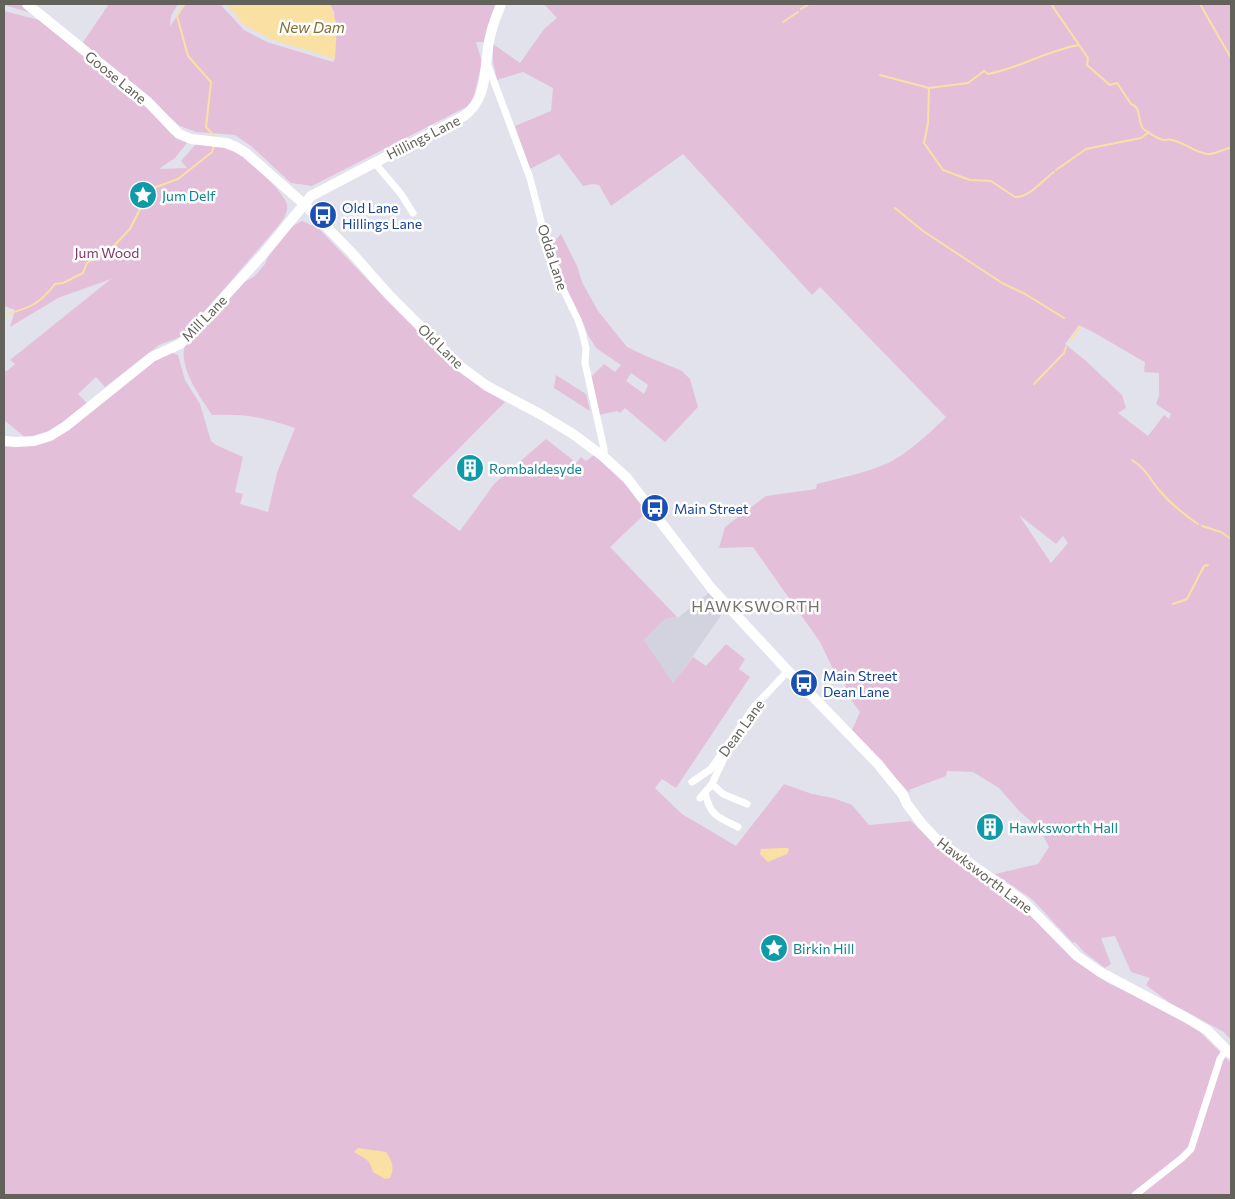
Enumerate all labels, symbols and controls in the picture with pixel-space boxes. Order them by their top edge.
water label: New Dam [279,18,345,36]
street label: Goose Lane [82,47,150,107]
street label: Hillings Lane [383,111,463,163]
place icon: Jum Delf [128,180,158,210]
place label: Jum Delf [162,187,216,204]
place label: Old Lane Hillings Lane [342,199,422,232]
bus stop icon: Old Lane Hillings Lane [308,200,338,230]
street label: Odda Lane [534,222,572,292]
park label: Jum Wood [75,244,139,261]
street label: Mill Lane [178,291,230,345]
street label: Old Lane [415,320,467,372]
building icon: Rombaldesyde [455,453,485,483]
place label: Rombaldesyde [489,460,582,477]
bus stop icon: Main Street [640,493,670,523]
place label: Main Street [674,500,749,517]
district label: HAWKSWORTH [691,596,821,615]
place label: Main Street Dean Lane [823,667,898,700]
bus stop icon: Main Street Dean Lane [789,668,819,698]
street label: Dean Lane [715,696,767,760]
building icon: Hawksworth Hall [975,812,1005,842]
place label: Hawksworth Hall [1009,819,1118,836]
street label: Hawksworth Lane [934,834,1036,916]
place icon: Birkin Hill [759,933,789,963]
place label: Birkin Hill [793,940,854,957]

